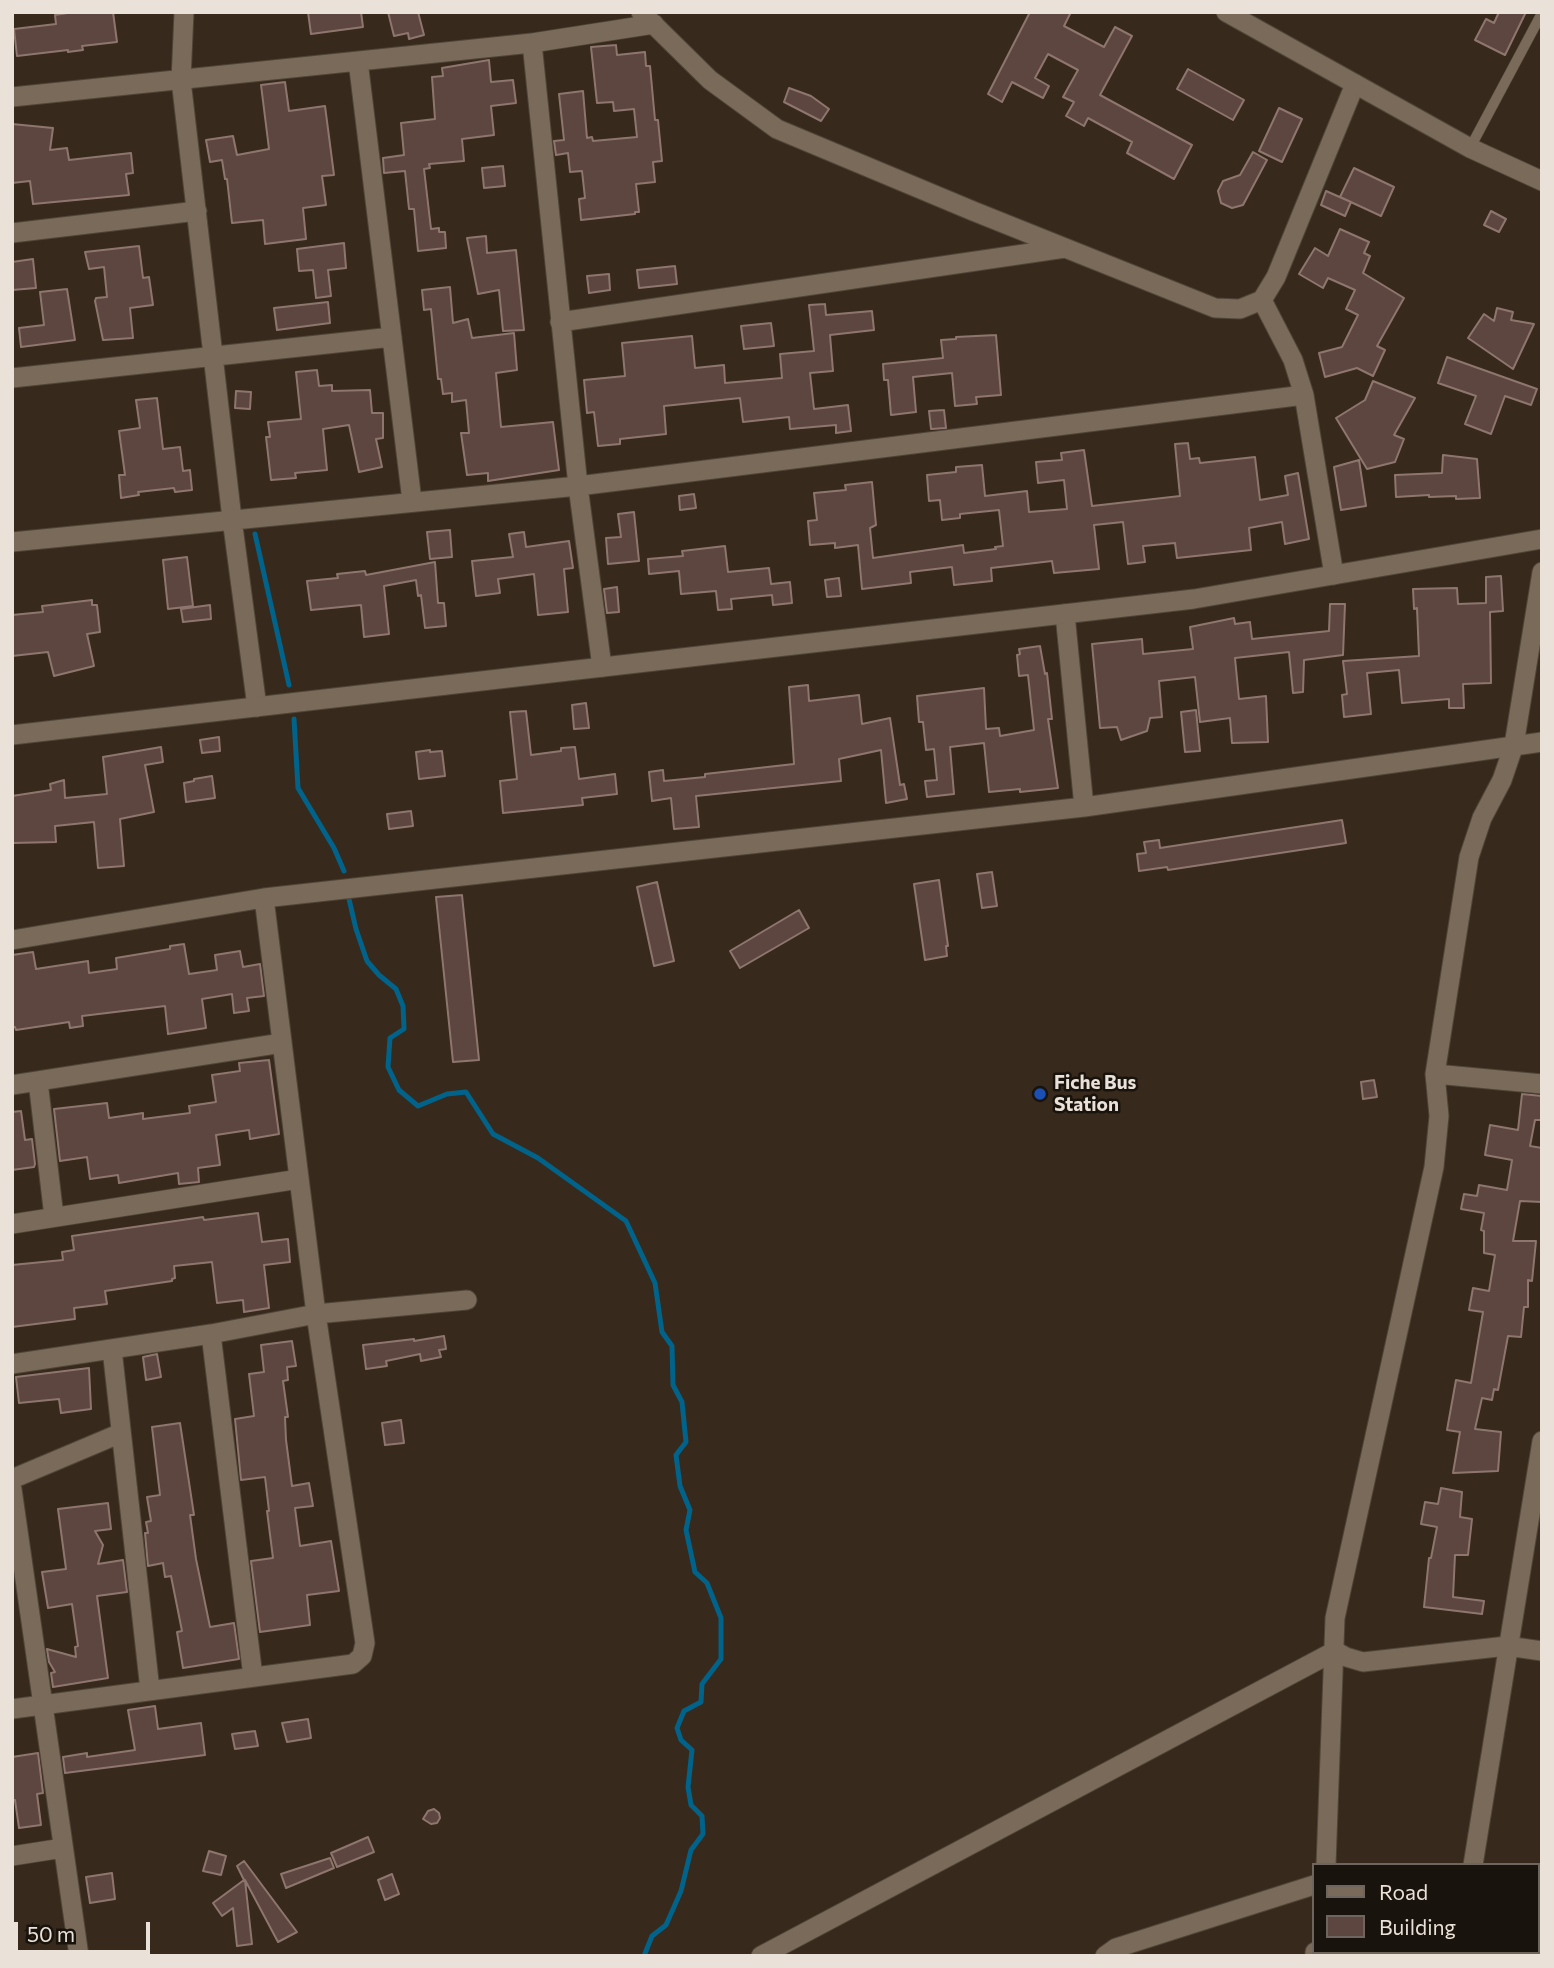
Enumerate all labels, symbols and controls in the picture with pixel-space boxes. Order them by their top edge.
place label: Fiche Bus Station [1054,1072,1136,1116]
marker: Fiche Bus Station [1032,1086,1048,1102]
legend [1312,1863,1540,1954]
text: Road [1379,1879,1428,1904]
scale bar [18,1909,154,1953]
text: Building [1379,1914,1456,1939]
text: 50 m [27,1921,75,1946]

